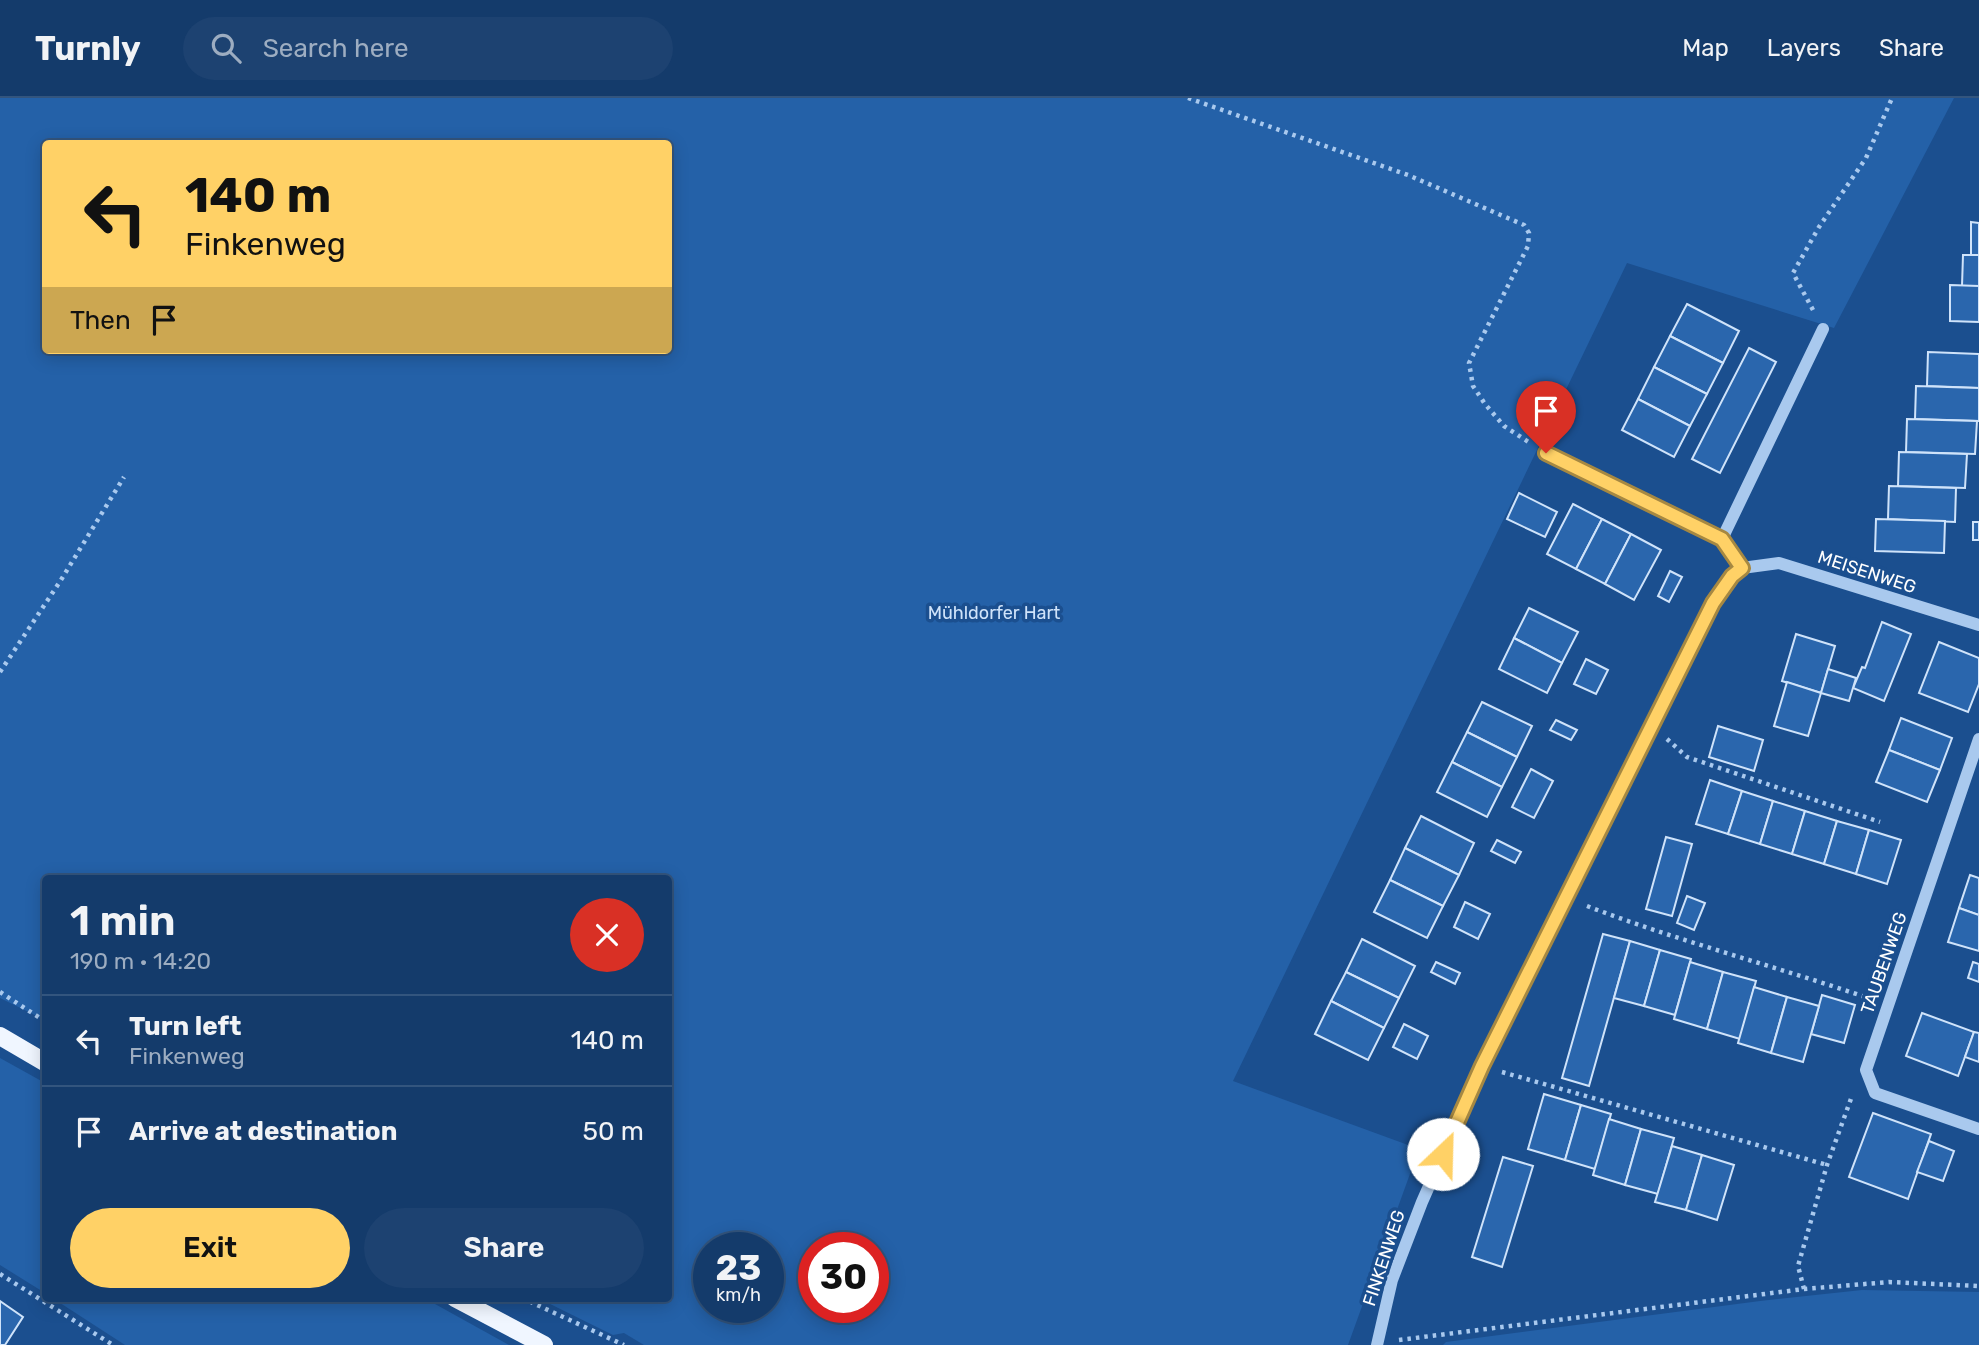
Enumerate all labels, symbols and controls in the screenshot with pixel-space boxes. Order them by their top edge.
search box [183,17,673,80]
text: Turnly [35,29,141,68]
icon: search [207,29,245,67]
text: Search here [263,33,409,64]
text: Map [1682,34,1729,62]
text: Layers [1767,34,1841,62]
text: Share [1879,34,1944,62]
text: 140 m [185,166,331,224]
icon: left [70,168,161,259]
text: Finkenweg [185,225,346,263]
icon: arrive [145,301,183,339]
text: Then [70,305,131,336]
pin [1516,381,1576,453]
icon: arrive [1527,392,1565,430]
street label: MEISENWEG [1815,546,1919,598]
park label: Mühldorfer Hart [928,602,1060,624]
text: 1 min [70,896,176,946]
button: close [570,898,644,972]
street label: TAUBENWEG [1856,909,1912,1017]
text: 190 m · 14:20 [70,947,211,975]
text: Turn left [129,1011,241,1042]
icon: left [70,1022,108,1060]
text: 140 m [571,1025,644,1056]
text: Finkenweg [129,1042,245,1070]
icon: arrive [70,1113,108,1151]
text: Arrive at destination [129,1116,397,1147]
text: 50 m [583,1116,644,1147]
position arrow [1406,1117,1480,1191]
street label: FINKENWEG [1358,1207,1410,1309]
button: Exit [70,1208,350,1288]
button: Share [364,1208,644,1288]
speed limit sign: 30 [798,1232,889,1323]
text: 23 [716,1247,761,1289]
text: km/h [716,1284,761,1306]

